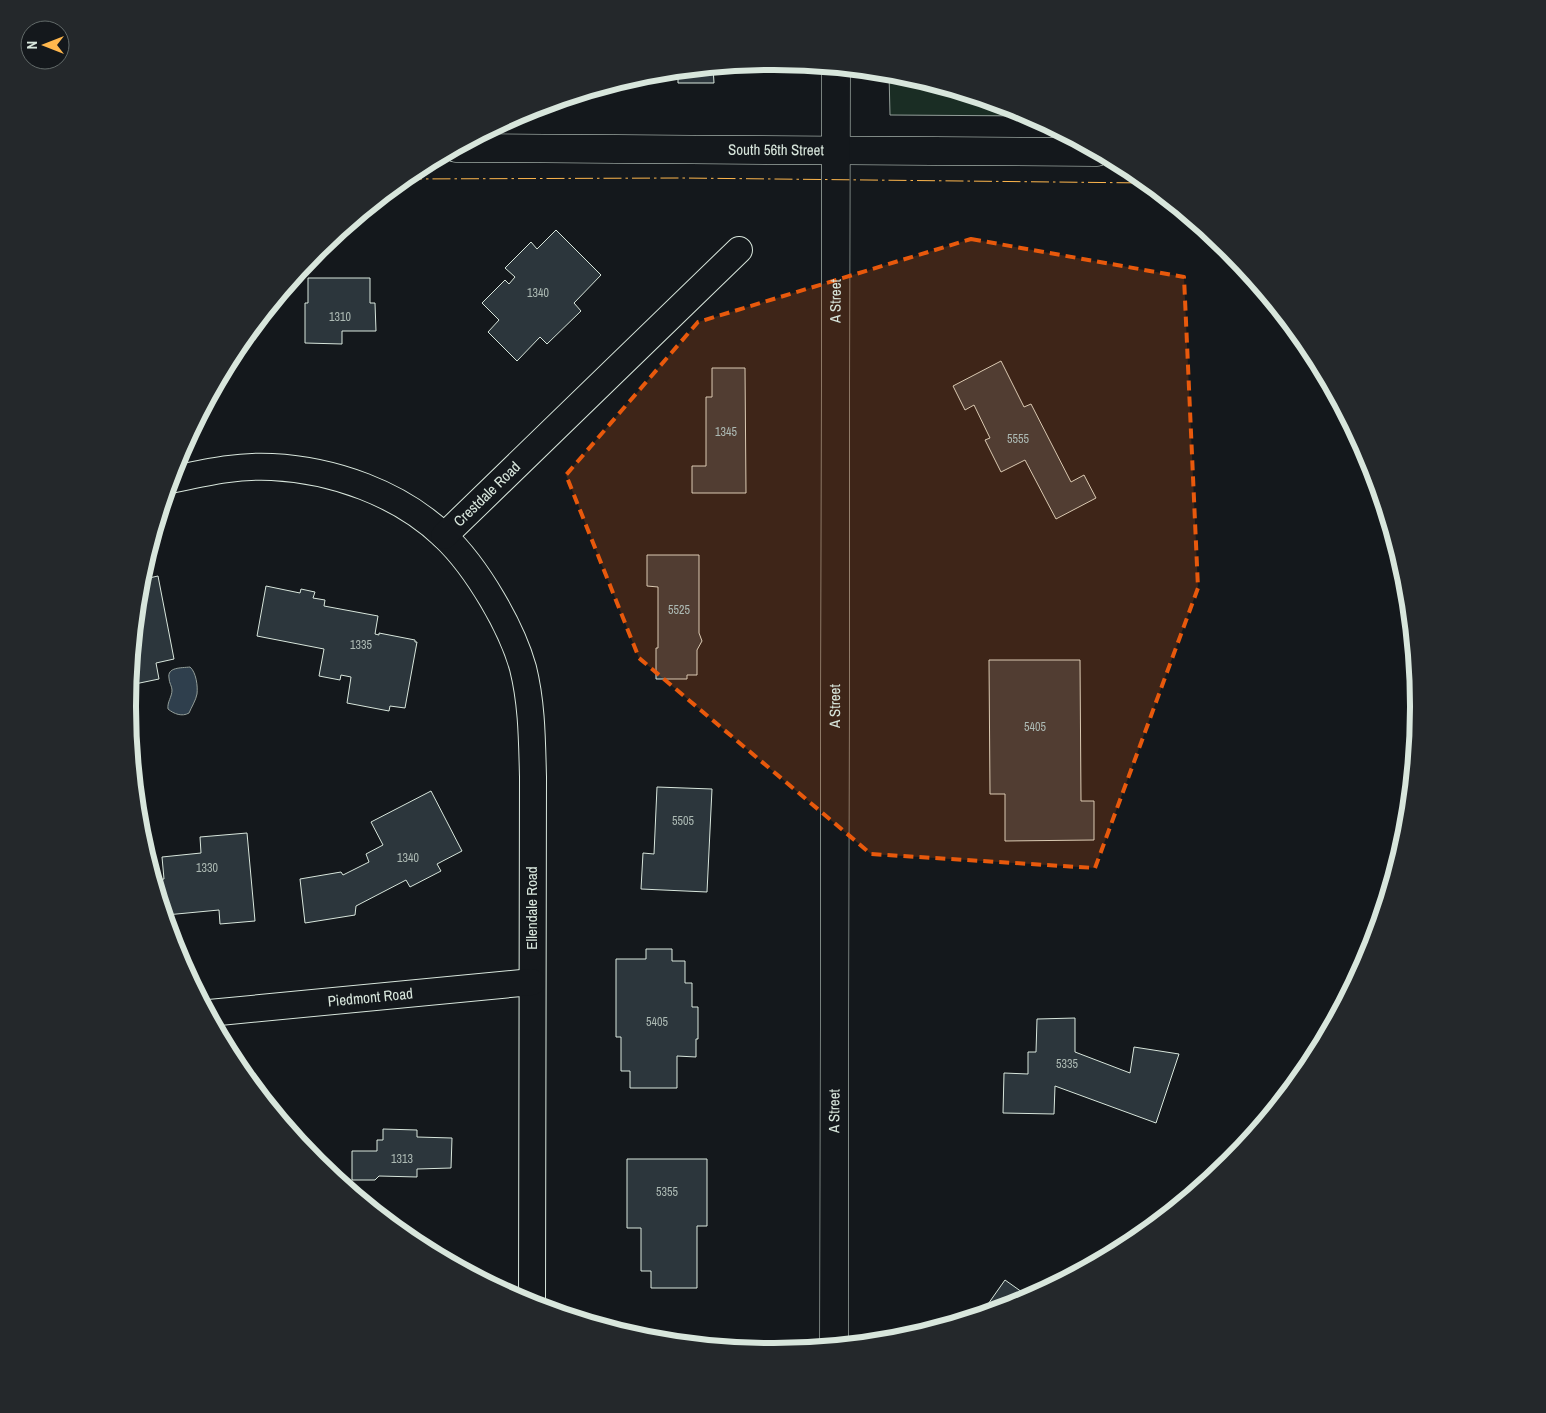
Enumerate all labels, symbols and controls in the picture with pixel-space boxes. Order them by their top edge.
north arrow [20,20,70,70]
text: N [23,41,41,49]
street label: South 56th Street [728,139,825,160]
street label: A Street [825,278,846,324]
house number: 1340 [527,285,549,301]
house number: 1310 [329,309,351,325]
house number: 1345 [715,424,737,440]
house number: 5555 [1007,431,1029,447]
street label: Crestdale Road [449,457,525,531]
house number: 5525 [668,602,690,618]
house number: 1335 [350,637,372,653]
street label: A Street [824,683,845,729]
house number: 5405 [1024,719,1046,735]
house number: 5505 [672,813,694,829]
house number: 1340 [397,850,419,866]
house number: 1330 [196,860,218,876]
street label: Ellendale Road [521,866,542,950]
street label: Piedmont Road [327,982,414,1012]
house number: 5405 [646,1014,668,1030]
house number: 5335 [1056,1056,1078,1072]
street label: A Street [823,1088,844,1134]
house number: 1313 [391,1151,413,1167]
house number: 5355 [656,1184,678,1200]

